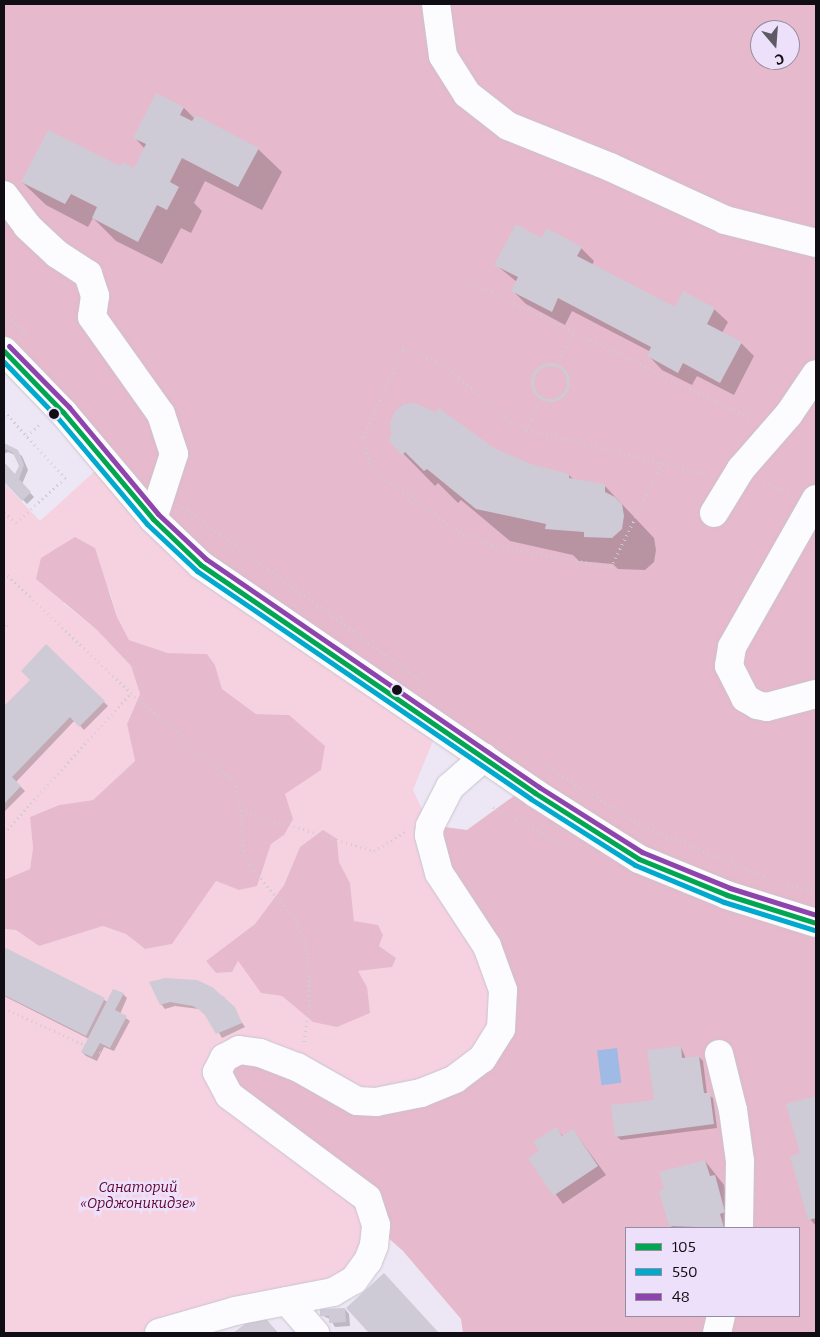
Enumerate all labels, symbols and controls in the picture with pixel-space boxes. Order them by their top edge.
north arrow [750,20,800,70]
text: С [773,49,786,68]
unlabelled marker [49,409,59,419]
unlabelled marker [392,685,402,695]
park label: Санаторий «Орджоникидзе» [80,1180,196,1212]
legend [625,1227,800,1317]
text: 105 [672,1238,696,1256]
text: 550 [672,1263,698,1281]
text: 48 [672,1288,690,1306]

